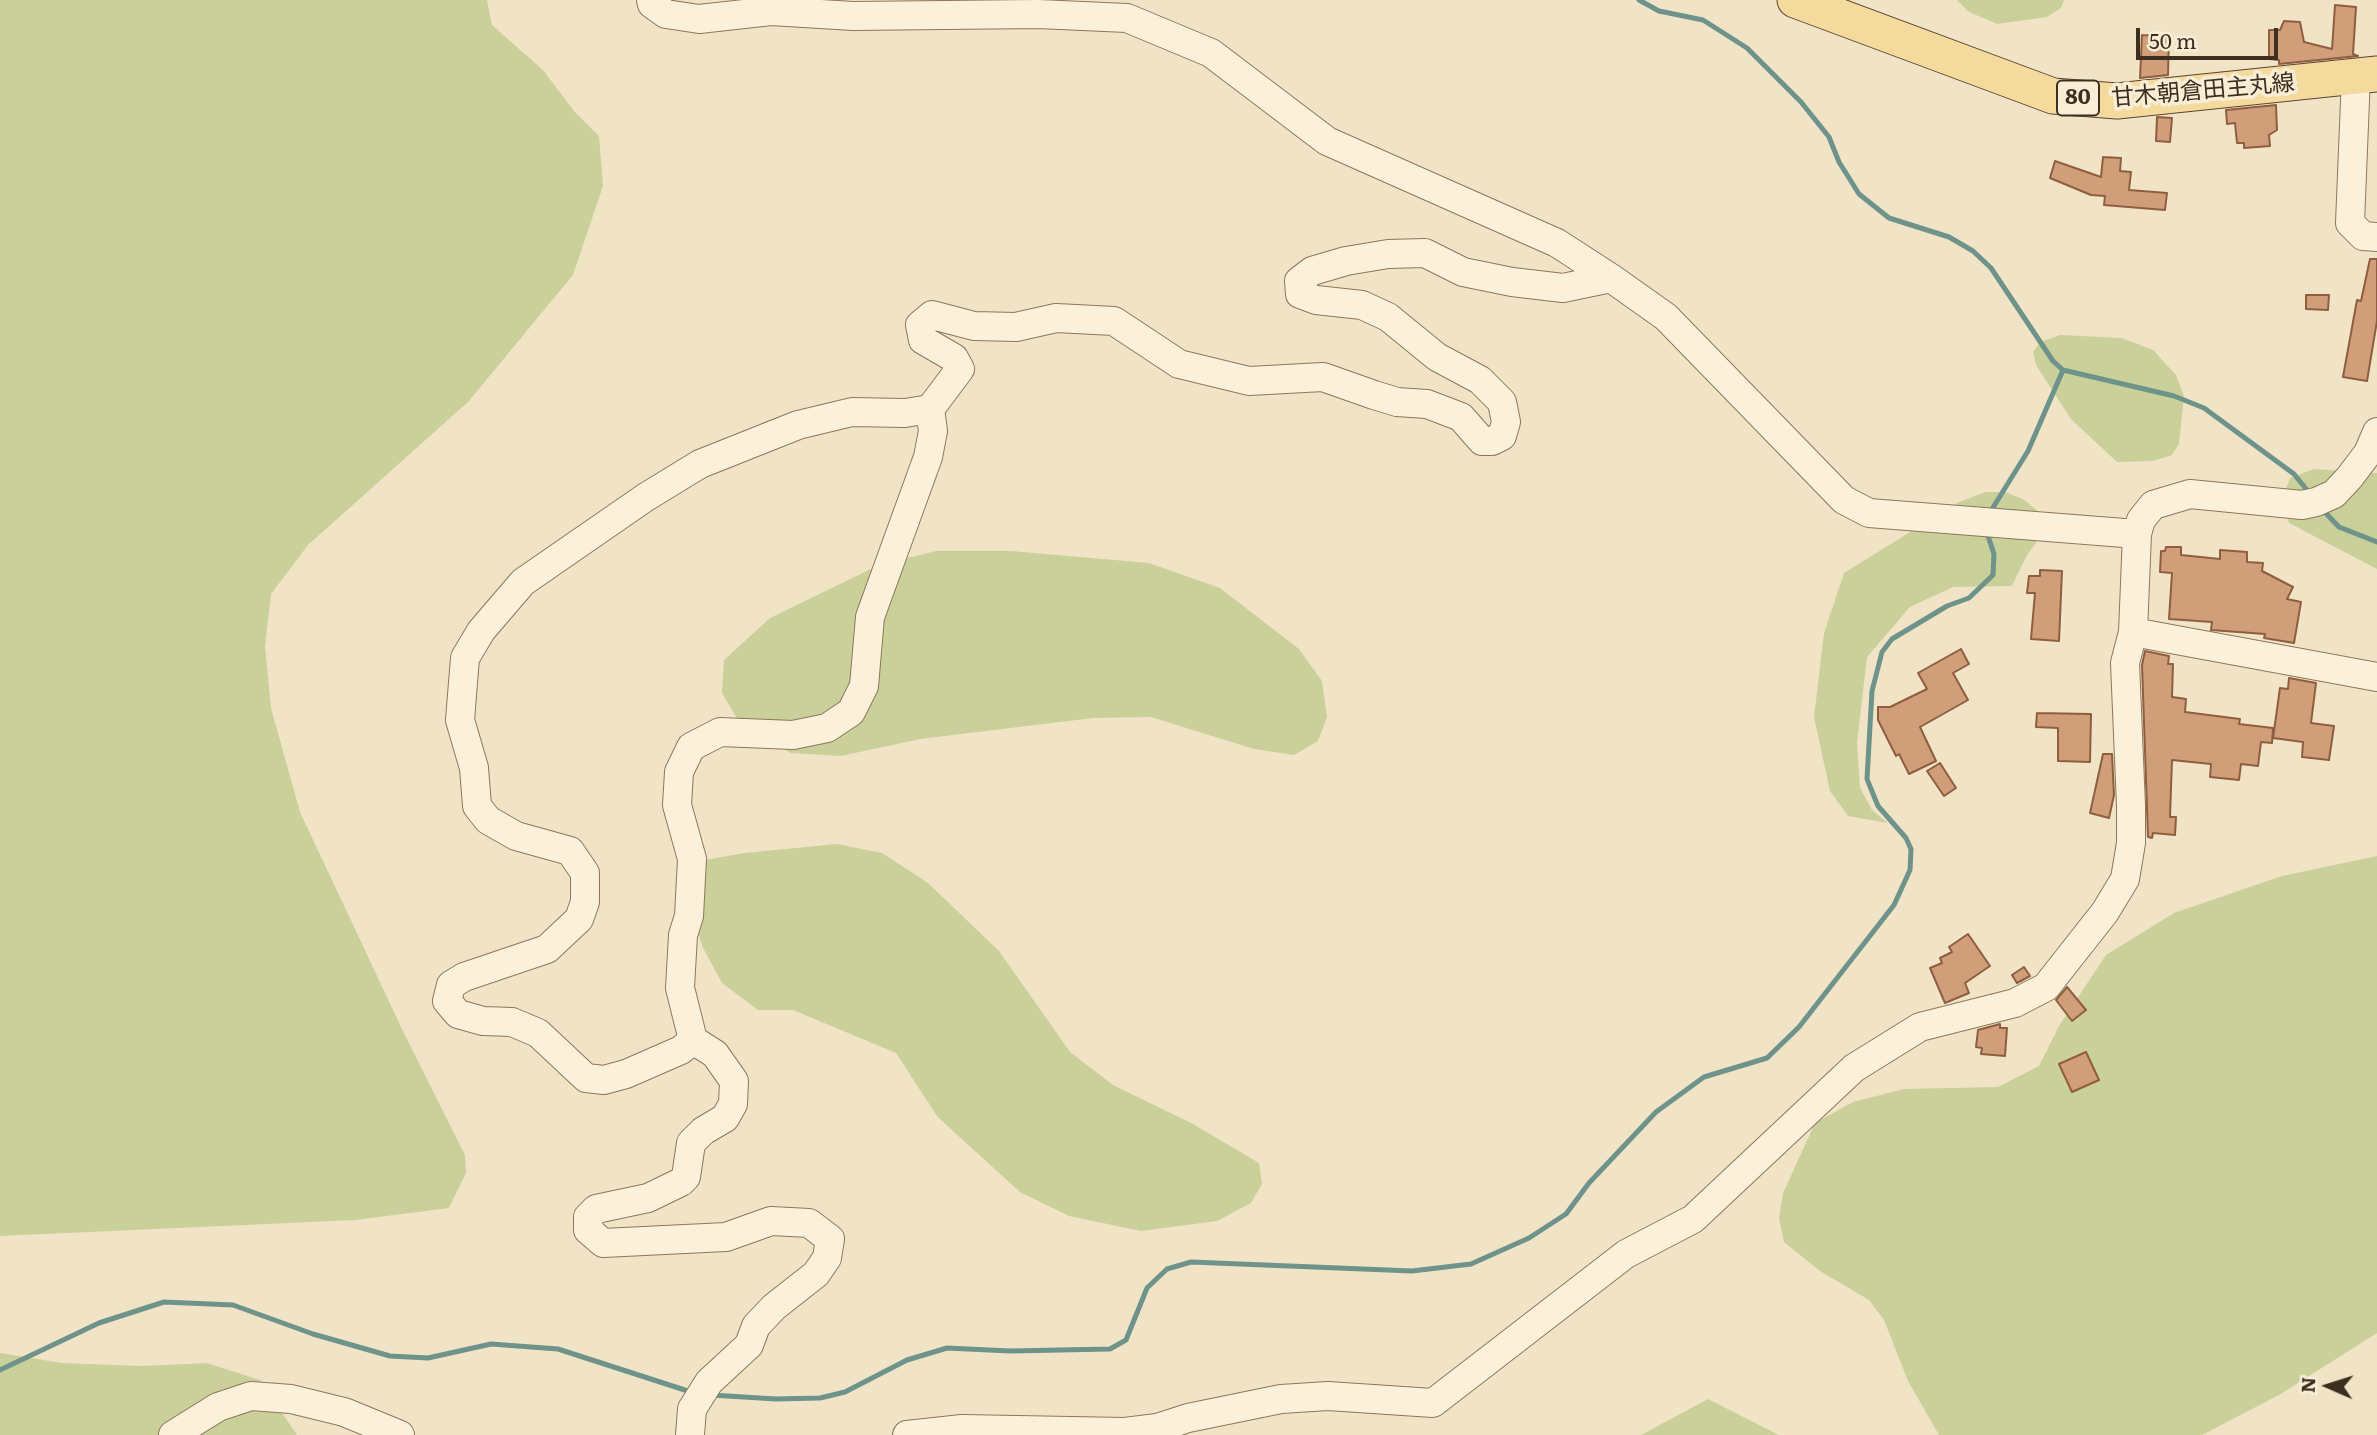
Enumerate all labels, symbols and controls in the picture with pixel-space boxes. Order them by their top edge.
scale bar [2139,14,2281,58]
text: 50 m [2149,24,2196,55]
street label: 甘木朝倉田主丸線 [2110,69,2296,113]
road number: 80 [2057,80,2099,116]
north arrow [2293,1351,2363,1421]
text: N [2293,1376,2321,1394]

